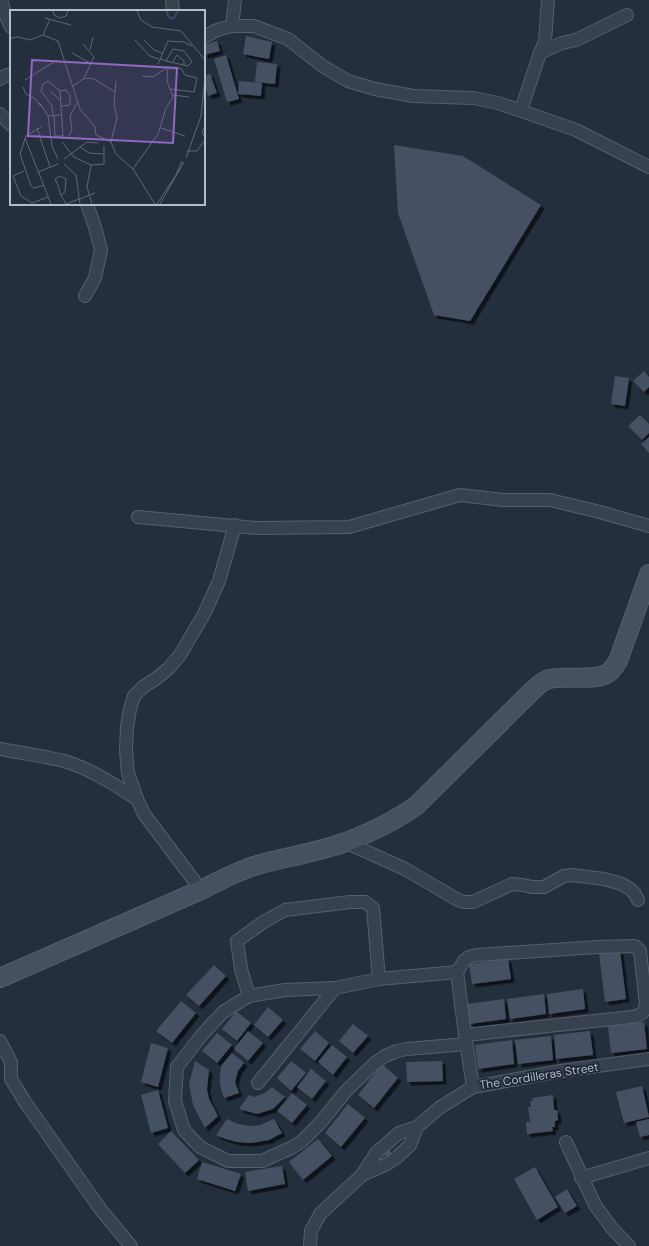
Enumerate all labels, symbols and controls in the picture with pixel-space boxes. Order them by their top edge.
inset map [10,10,205,205]
street label: The Cordilleras Street [478,1059,600,1093]

